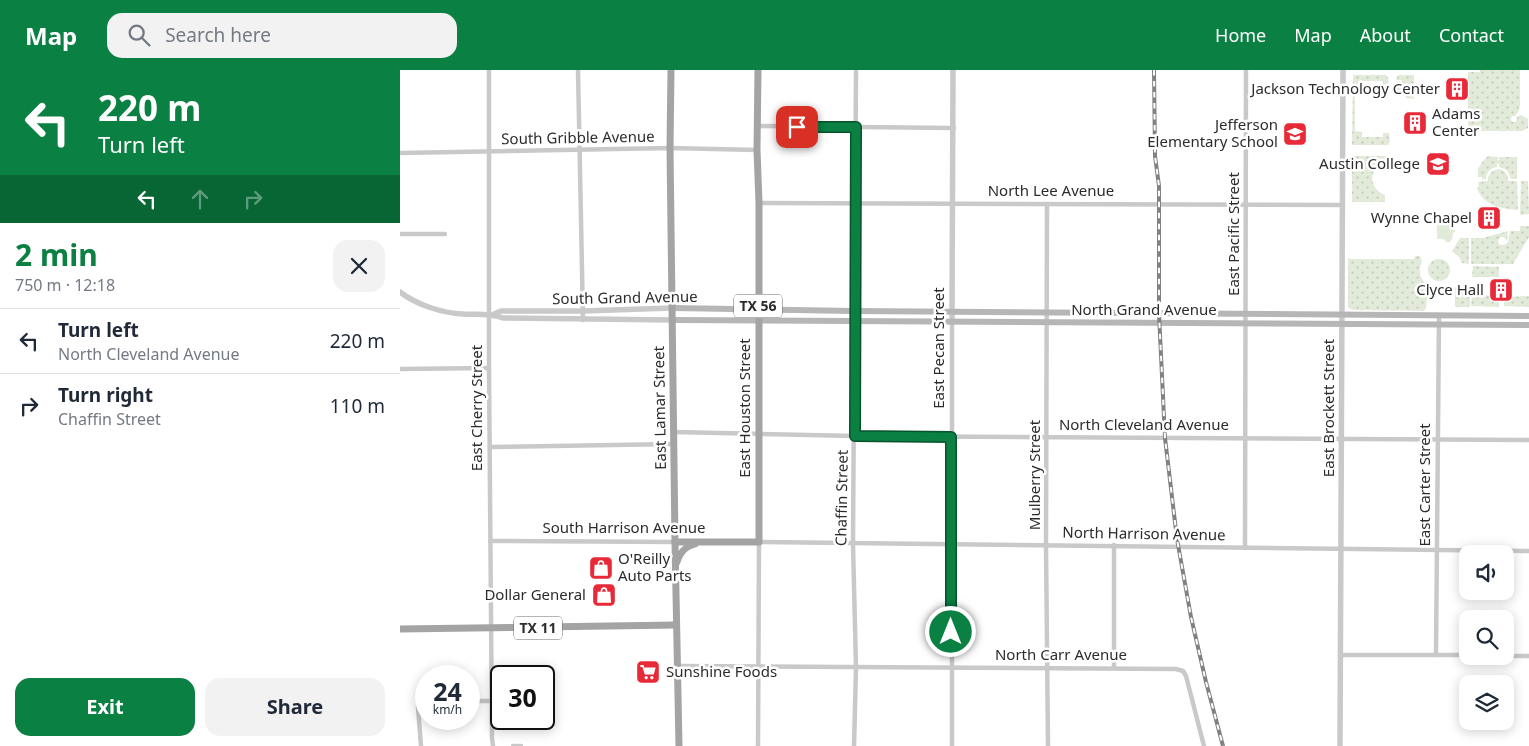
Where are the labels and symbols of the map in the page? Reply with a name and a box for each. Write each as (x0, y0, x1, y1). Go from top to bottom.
building icon: Jackson Technology Center (1444, 76, 1470, 102)
place label: Jackson Technology Center (1249, 78, 1440, 98)
place label: Adams Center (1432, 103, 1480, 140)
pin (776, 106, 818, 148)
building icon: Adams Center (1402, 110, 1428, 136)
place label: Jefferson Elementary School (1147, 114, 1278, 151)
school or university icon: Jefferson Elementary School (1282, 121, 1308, 147)
street label: South Gribble Avenue (501, 126, 655, 148)
school or university icon: Austin College (1425, 151, 1451, 177)
place label: Austin College (1319, 153, 1420, 173)
street label: East Pacific Street (1223, 172, 1243, 296)
street label: North Lee Avenue (988, 180, 1114, 200)
building icon: Wynne Chapel (1476, 205, 1502, 231)
place label: Wynne Chapel (1371, 207, 1472, 227)
building icon: Clyce Hall (1488, 277, 1514, 303)
place label: Clyce Hall (1416, 279, 1484, 299)
street label: South Grand Avenue (552, 286, 698, 308)
street label: East Pecan Street (928, 287, 948, 409)
road number: TX 56 (734, 295, 782, 318)
street label: North Grand Avenue (1071, 299, 1217, 319)
street label: East Houston Street (734, 338, 754, 478)
street label: East Brockett Street (1318, 338, 1338, 477)
street label: East Cherry Street (466, 344, 486, 471)
street label: East Lamar Street (648, 345, 670, 470)
street label: North Cleveland Avenue (1059, 414, 1229, 434)
street label: Mulberry Street (1024, 419, 1044, 530)
street label: East Carter Street (1414, 423, 1434, 547)
street label: Chaffin Street (830, 449, 852, 546)
street label: South Harrison Avenue (542, 517, 706, 537)
street label: North Harrison Avenue (1062, 522, 1226, 544)
place label: O'Reilly Auto Parts (618, 548, 692, 585)
shop icon: O'Reilly Auto Parts (588, 555, 614, 581)
shop icon: Dollar General (591, 582, 617, 608)
place label: Dollar General (484, 584, 586, 604)
position arrow (924, 605, 976, 657)
road number: TX 11 (514, 616, 562, 640)
street label: North Carr Avenue (995, 644, 1127, 664)
supermarket icon: Sunshine Foods (635, 659, 661, 685)
place label: Sunshine Foods (666, 661, 777, 681)
speed limit sign: 30 (490, 665, 555, 730)

